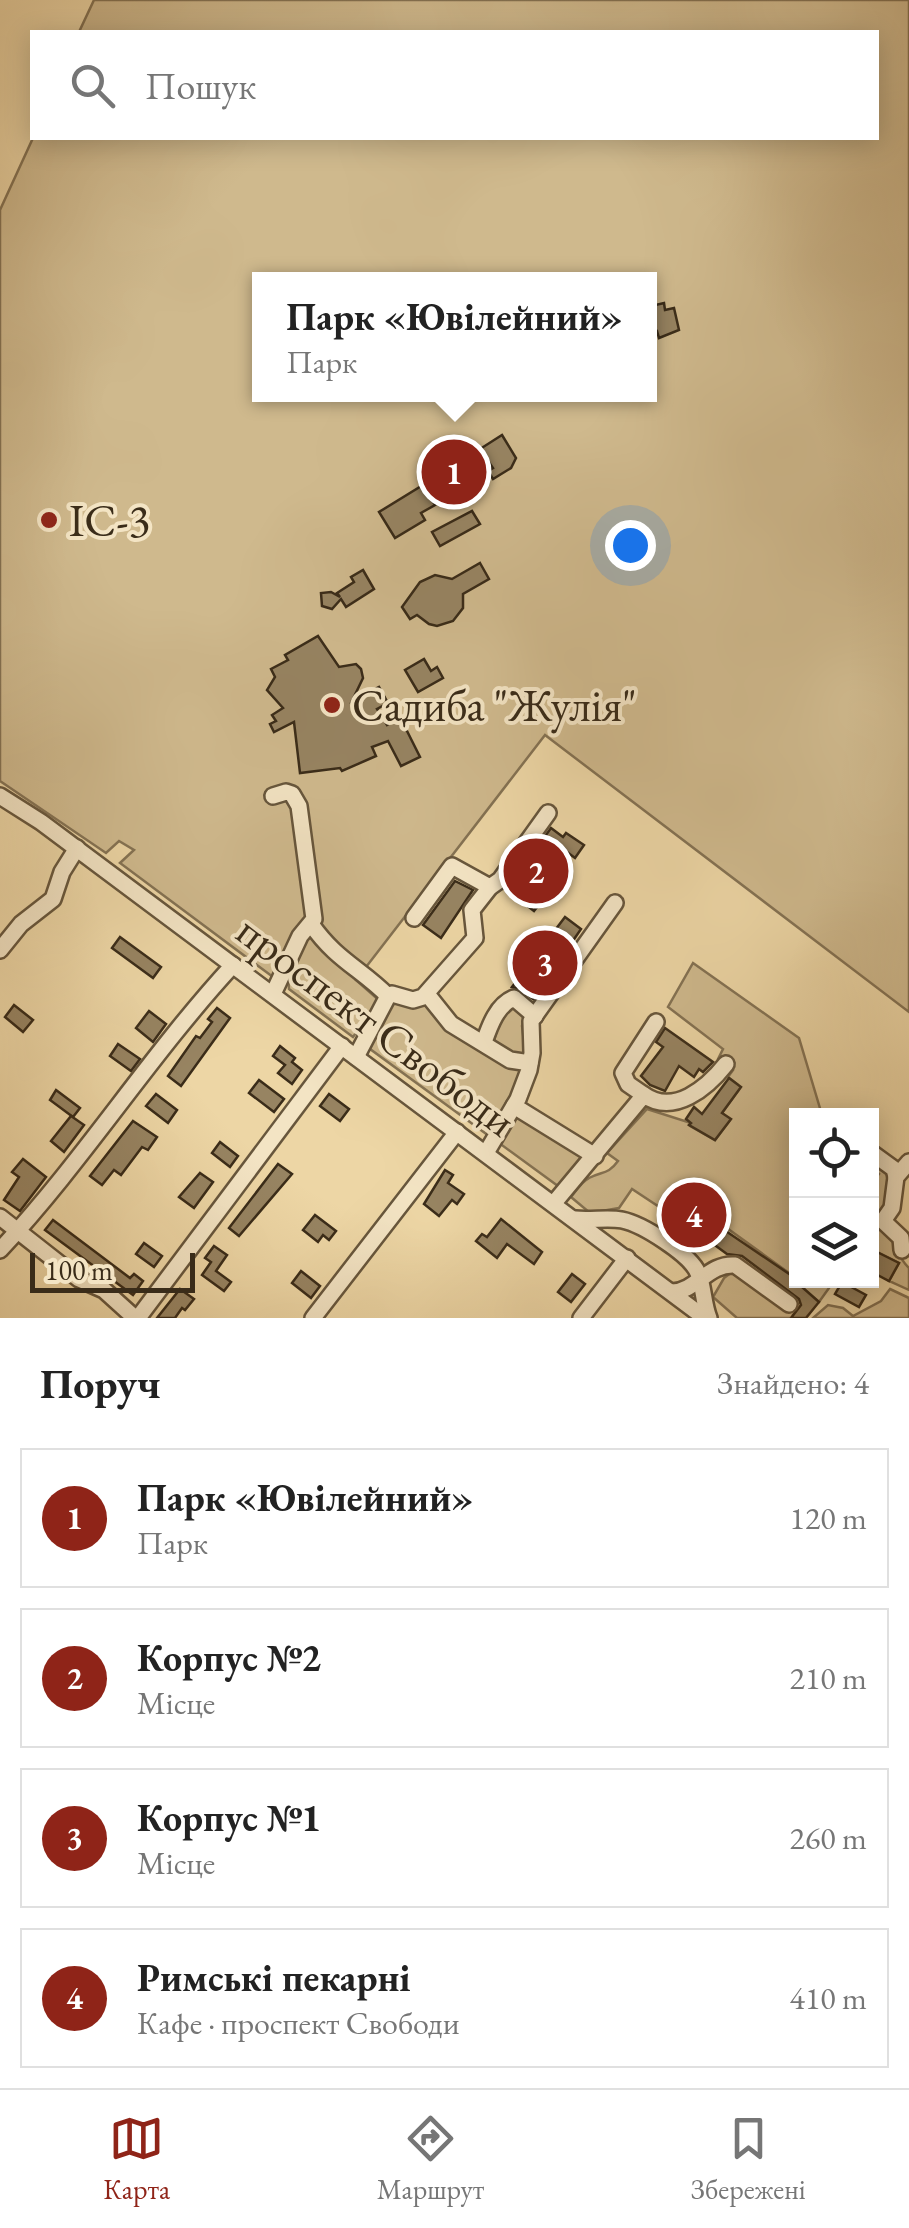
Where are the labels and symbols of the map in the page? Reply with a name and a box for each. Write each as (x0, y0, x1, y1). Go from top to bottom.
pin: 1 (422, 434, 486, 510)
place label: ІС-3 (69, 491, 150, 549)
marker: ІС-3 (38, 509, 60, 531)
your location (605, 520, 656, 571)
place label: Садиба "Жулія" (352, 676, 637, 734)
marker: Садиба "Жулія" (321, 694, 343, 716)
pin: 2 (504, 834, 568, 908)
street label: проспект Свободи (226, 901, 528, 1149)
pin: 3 (512, 926, 578, 1000)
pin: 4 (662, 1178, 726, 1252)
scale bar (30, 1248, 195, 1292)

